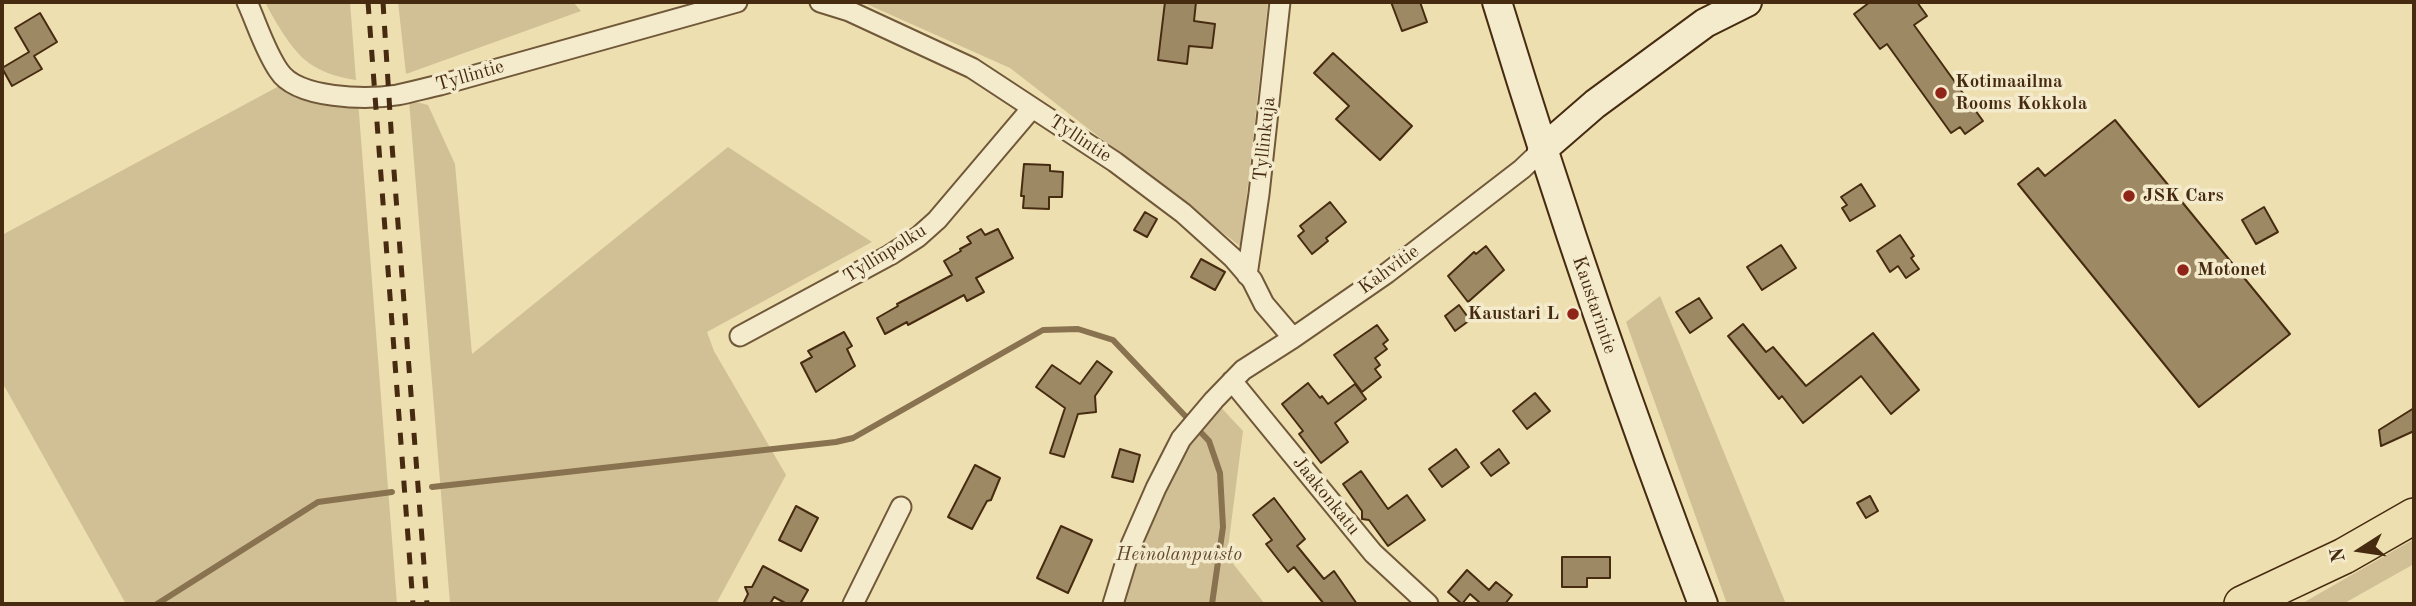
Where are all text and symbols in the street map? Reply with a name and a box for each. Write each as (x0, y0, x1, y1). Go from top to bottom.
street label: Tyllintie (433, 55, 507, 97)
place label: Kotimaailma Rooms Kokkola (1955, 71, 2087, 115)
marker: Kotimaailma Rooms Kokkola (1933, 85, 1949, 101)
street label: Tyllinkuja (1249, 96, 1281, 182)
street label: Tyllintie (1045, 110, 1115, 168)
place label: JSK Cars (2143, 185, 2224, 207)
marker: JSK Cars (2121, 188, 2137, 204)
street label: Tyllinpolku (839, 220, 931, 288)
street label: Kahvitie (1354, 240, 1424, 300)
street label: Kaustarintie (1567, 253, 1621, 357)
place label: Motonet (2197, 259, 2266, 281)
marker: Motonet (2175, 262, 2191, 278)
place label: Kaustari L (1468, 303, 1559, 325)
marker: Kaustari L (1565, 306, 1581, 322)
street label: Jaakonkatu (1287, 452, 1365, 540)
north arrow (2325, 515, 2395, 585)
park label: Heinolanpuisto (1116, 544, 1242, 566)
text: N (2328, 545, 2350, 564)

